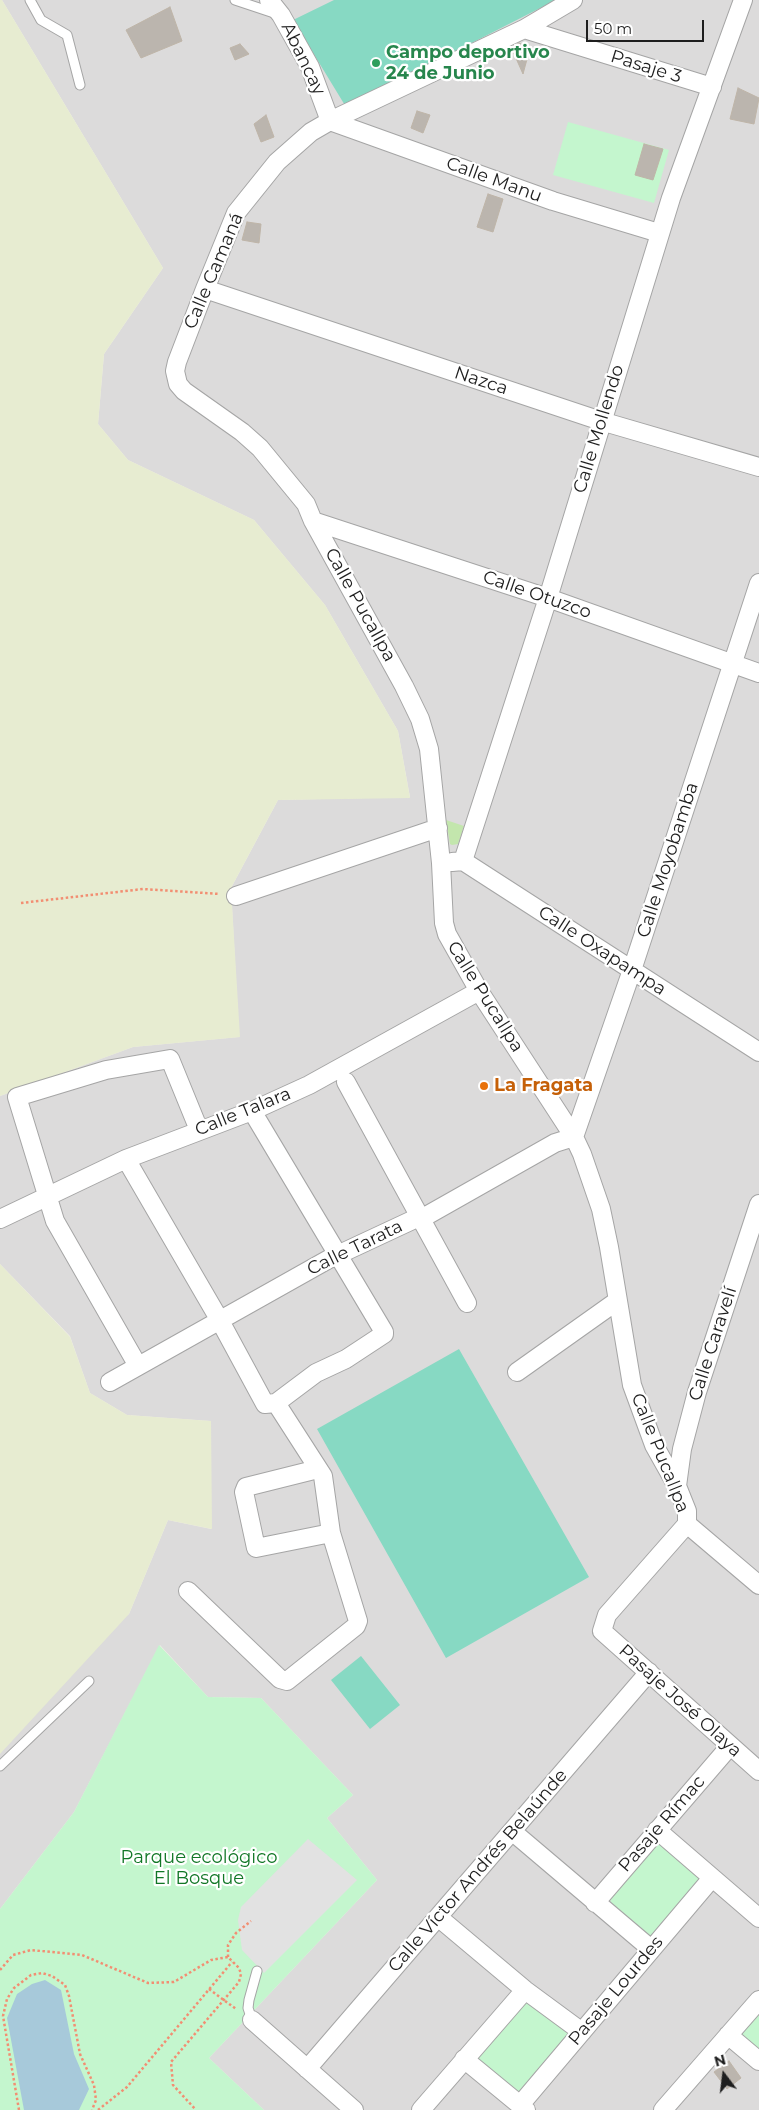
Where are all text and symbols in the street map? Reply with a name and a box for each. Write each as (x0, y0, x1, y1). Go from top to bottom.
scale bar (589, 10, 706, 42)
street label: Abancay (276, 19, 330, 99)
text: 50 m (594, 19, 632, 38)
place label: Campo deportivo 24 de Junio (386, 42, 550, 84)
street label: Pasaje 3 (608, 46, 684, 88)
marker: Campo deportivo 24 de Junio (370, 57, 382, 69)
street label: Calle Manu (443, 153, 545, 207)
street label: Calle Camaná (180, 210, 248, 332)
street label: Nazca (451, 362, 511, 400)
street label: Calle Mollendo (569, 362, 629, 496)
street label: Calle Pucallpa (320, 544, 400, 666)
street label: Calle Otuzco (480, 566, 594, 624)
street label: Calle Moyobamba (633, 780, 703, 940)
street label: Calle Oxapampa (534, 902, 670, 1000)
street label: Calle Pucallpa (442, 938, 528, 1056)
place label: La Fragata (494, 1075, 593, 1097)
marker: La Fragata (478, 1080, 490, 1092)
street label: Calle Talara (192, 1083, 294, 1141)
street label: Calle Tarata (304, 1216, 406, 1280)
street label: Calle Caravelí (684, 1284, 742, 1404)
street label: Calle Pucallpa (626, 1390, 694, 1516)
street label: Pasaje José Olaya (614, 1640, 746, 1762)
street label: Calle Víctor Andrés Belaúnde (384, 1765, 572, 1977)
street label: Pasaje Rímac (614, 1771, 710, 1877)
park label: Parque ecológico El Bosque (121, 1847, 277, 1890)
street label: Pasaje Lourdes (564, 1932, 668, 2050)
north arrow (699, 2050, 749, 2100)
text: N (712, 2050, 728, 2071)

